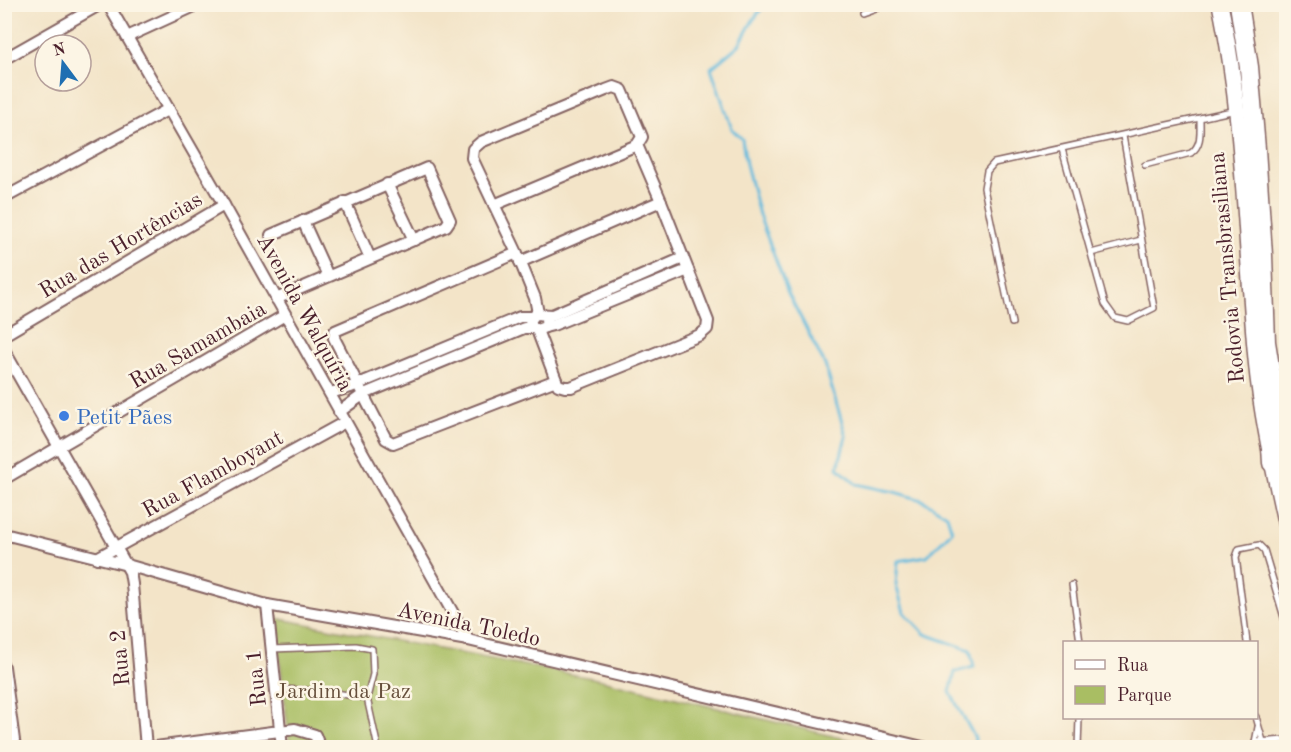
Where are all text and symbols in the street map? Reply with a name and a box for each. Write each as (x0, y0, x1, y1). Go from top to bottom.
north arrow (33, 33, 93, 93)
text: N (51, 41, 68, 60)
street label: Rodovia Transbrasiliana (1207, 151, 1249, 384)
street label: Rua das Hortências (36, 189, 206, 303)
street label: Avenida Walquíria (252, 231, 356, 395)
street label: Rua Samambaia (126, 298, 270, 394)
place label: Petit Pães (76, 407, 172, 429)
marker: Petit Pães (57, 409, 71, 423)
street label: Rua Flamboyant (139, 427, 287, 522)
street label: Avenida Toledo (395, 599, 542, 651)
street label: Rua 2 (108, 628, 134, 687)
legend (1063, 641, 1258, 719)
street label: Rua 1 (243, 648, 271, 707)
text: Rua (1117, 657, 1148, 675)
park label: Jardim da Paz (275, 681, 411, 703)
text: Parque (1117, 687, 1172, 705)

